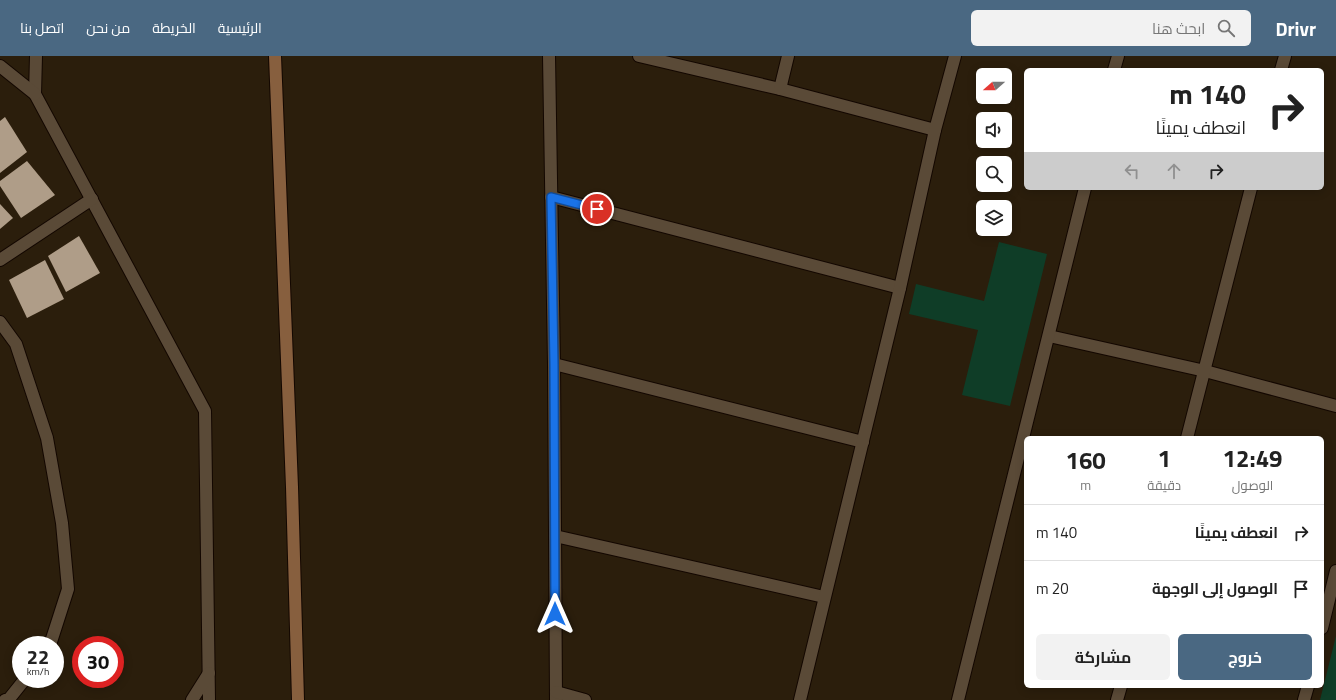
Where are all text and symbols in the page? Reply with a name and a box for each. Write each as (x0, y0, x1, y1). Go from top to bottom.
search box (971, 10, 1251, 46)
text: Drivr (1275, 14, 1316, 43)
text: اتصل بنا (20, 17, 64, 38)
text: من نحن (86, 17, 130, 38)
text: الخريطة (152, 17, 196, 38)
text: الرئيسية (218, 17, 262, 38)
text: ابحث هنا (1152, 17, 1205, 40)
icon: search (1215, 17, 1237, 39)
north arrow (976, 68, 1012, 104)
map controls (976, 68, 1012, 236)
text: 140 m (1169, 72, 1246, 115)
icon: right (1260, 84, 1312, 136)
button: sound (976, 112, 1012, 148)
text: انعطف يمينًا (1156, 114, 1246, 141)
button: search (976, 156, 1012, 192)
icon: left (1121, 160, 1143, 182)
icon: ahead (1163, 160, 1185, 182)
icon: right (1205, 160, 1227, 182)
pin (580, 192, 614, 226)
icon: arrive (586, 198, 608, 220)
button: layers (976, 200, 1012, 236)
text: 1 (1157, 440, 1171, 476)
text: 12:49 (1223, 440, 1283, 476)
text: 160 (1065, 442, 1106, 478)
text: m (1080, 475, 1091, 495)
text: دقيقة (1147, 475, 1181, 495)
text: الوصول (1232, 475, 1273, 495)
text: 140 m (1036, 521, 1077, 544)
text: انعطف يمينًا (1195, 521, 1278, 544)
icon: right (1290, 522, 1312, 544)
text: 20 m (1036, 577, 1069, 600)
text: الوصول إلى الوجهة (1152, 577, 1278, 600)
icon: arrive (1290, 578, 1312, 600)
position arrow (534, 593, 576, 635)
button: مشاركة (1036, 634, 1170, 680)
button: خروج (1178, 634, 1312, 680)
speed limit sign: 30 (72, 636, 124, 688)
text: 22 (27, 641, 49, 672)
text: km/h (27, 664, 49, 679)

